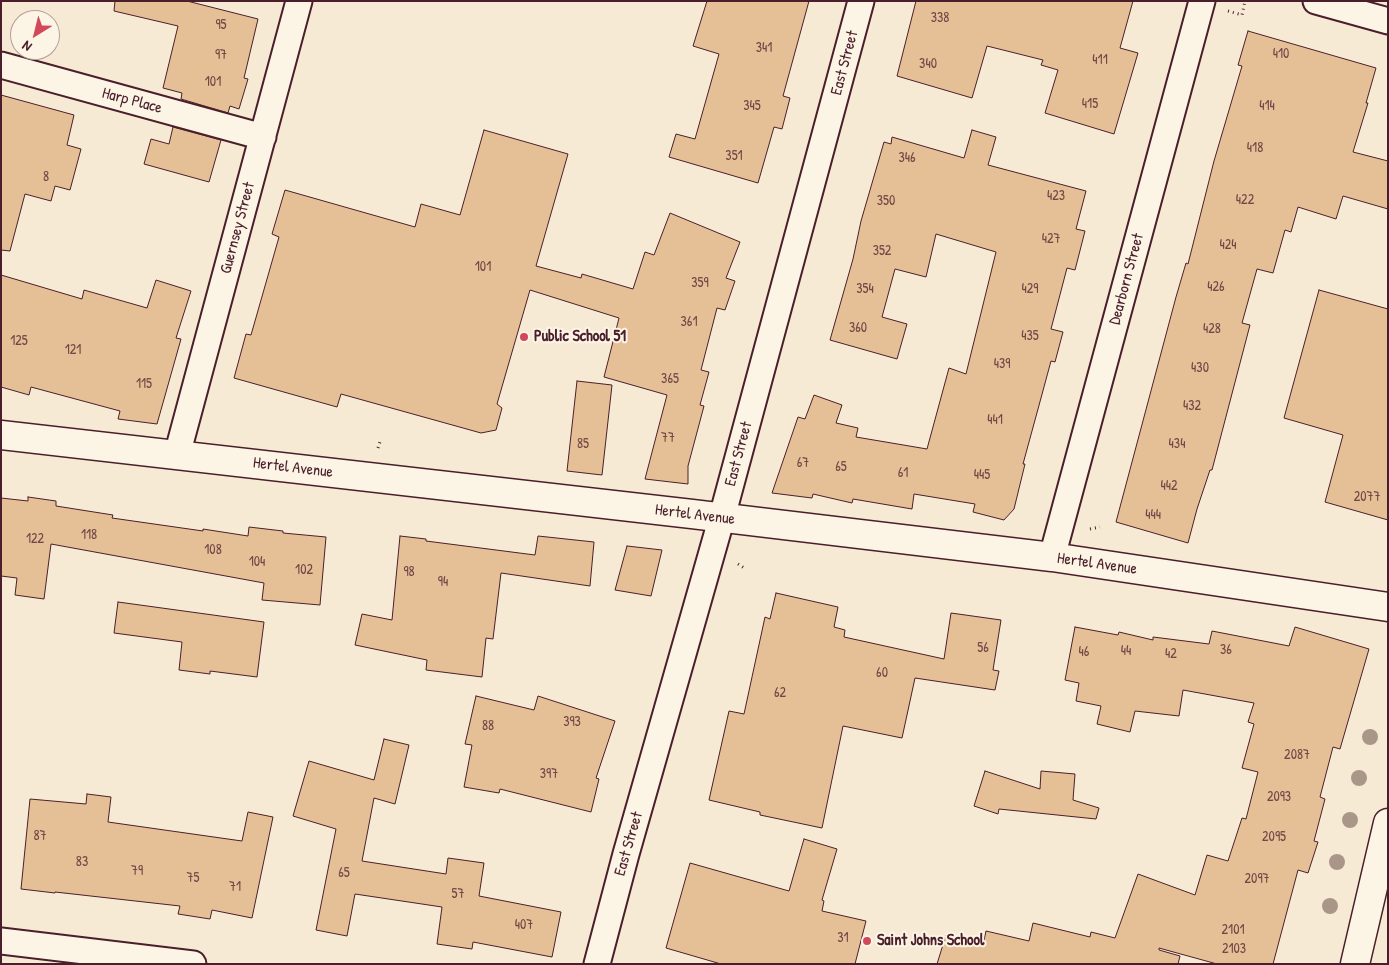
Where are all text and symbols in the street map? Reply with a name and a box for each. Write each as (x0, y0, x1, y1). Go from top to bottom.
north arrow (10, 10, 60, 60)
house number: 338 (931, 10, 949, 26)
house number: 95 (215, 17, 227, 33)
street label: East Street (827, 29, 863, 97)
text: N (18, 37, 35, 57)
house number: 341 (756, 40, 772, 56)
house number: 410 (1273, 46, 1289, 62)
house number: 97 (215, 47, 227, 63)
house number: 411 (1092, 52, 1108, 68)
house number: 340 (919, 56, 937, 72)
house number: 101 (205, 74, 221, 90)
street label: Harp Place (100, 84, 164, 118)
house number: 415 (1082, 96, 1098, 112)
house number: 345 (743, 98, 761, 114)
house number: 414 (1259, 98, 1275, 114)
house number: 418 (1247, 140, 1263, 156)
house number: 351 (725, 148, 743, 164)
house number: 346 (898, 150, 916, 166)
house number: 8 (43, 169, 49, 185)
street label: Guernsey Street (217, 180, 259, 276)
house number: 423 (1047, 188, 1065, 204)
house number: 422 (1236, 192, 1254, 208)
house number: 350 (877, 193, 895, 209)
house number: 427 (1042, 231, 1060, 247)
street label: Dearborn Street (1106, 231, 1148, 327)
house number: 424 (1219, 237, 1237, 253)
house number: 352 (873, 243, 891, 259)
house number: 101 (475, 259, 491, 275)
house number: 359 (691, 275, 709, 291)
house number: 426 (1207, 279, 1225, 295)
house number: 354 (856, 281, 874, 297)
house number: 429 (1022, 281, 1038, 297)
house number: 361 (681, 314, 697, 330)
house number: 360 (849, 320, 867, 336)
house number: 428 (1203, 321, 1221, 337)
place label: Public School 51 (534, 327, 626, 347)
house number: 435 (1021, 328, 1039, 344)
marker: Public School 51 (518, 331, 530, 343)
house number: 125 (10, 333, 28, 349)
house number: 121 (65, 342, 81, 358)
house number: 439 (994, 356, 1010, 372)
house number: 430 (1191, 360, 1209, 376)
house number: 365 (661, 371, 679, 387)
house number: 115 (136, 376, 152, 392)
house number: 432 (1183, 398, 1201, 414)
house number: 441 (987, 412, 1003, 428)
street label: East Street (721, 420, 757, 488)
house number: 77 (661, 430, 675, 446)
house number: 85 (577, 436, 589, 452)
house number: 434 (1169, 436, 1185, 452)
street label: Hertel Avenue (252, 454, 334, 482)
house number: 67 (797, 455, 809, 471)
house number: 65 (835, 459, 847, 475)
house number: 61 (898, 465, 908, 481)
house number: 445 (974, 467, 990, 483)
house number: 442 (1160, 478, 1178, 494)
house number: 2077 (1354, 489, 1380, 505)
street label: Hertel Avenue (654, 501, 736, 529)
house number: 444 (1145, 507, 1161, 523)
house number: 118 (81, 527, 97, 543)
house number: 122 (26, 531, 44, 547)
house number: 108 (204, 542, 222, 558)
street label: Hertel Avenue (1056, 549, 1138, 579)
house number: 104 (249, 554, 265, 570)
house number: 102 (295, 562, 313, 578)
house number: 98 (403, 564, 415, 580)
house number: 94 (438, 574, 448, 590)
house number: 56 (977, 640, 989, 656)
house number: 36 (1220, 642, 1232, 658)
house number: 44 (1121, 643, 1131, 659)
house number: 46 (1079, 644, 1089, 660)
house number: 42 (1165, 646, 1177, 662)
house number: 60 (876, 665, 888, 681)
house number: 62 (774, 685, 786, 701)
house number: 393 (563, 714, 581, 730)
house number: 88 (482, 718, 494, 734)
house number: 2087 (1284, 747, 1310, 763)
house number: 397 (540, 766, 558, 782)
house number: 2093 (1267, 789, 1291, 805)
street label: East Street (611, 810, 647, 878)
house number: 87 (34, 828, 46, 844)
house number: 2095 (1262, 829, 1286, 845)
house number: 83 (76, 854, 88, 870)
house number: 79 (131, 863, 143, 879)
house number: 65 (338, 865, 350, 881)
house number: 75 (187, 870, 199, 886)
house number: 2097 (1245, 871, 1269, 887)
house number: 71 (229, 879, 241, 895)
house number: 57 (452, 886, 464, 902)
house number: 407 (515, 917, 533, 933)
house number: 2101 (1222, 922, 1244, 938)
house number: 31 (837, 930, 849, 946)
place label: Saint Johns School (877, 931, 984, 951)
marker: Saint Johns School (861, 935, 873, 947)
house number: 2103 (1222, 941, 1246, 957)

